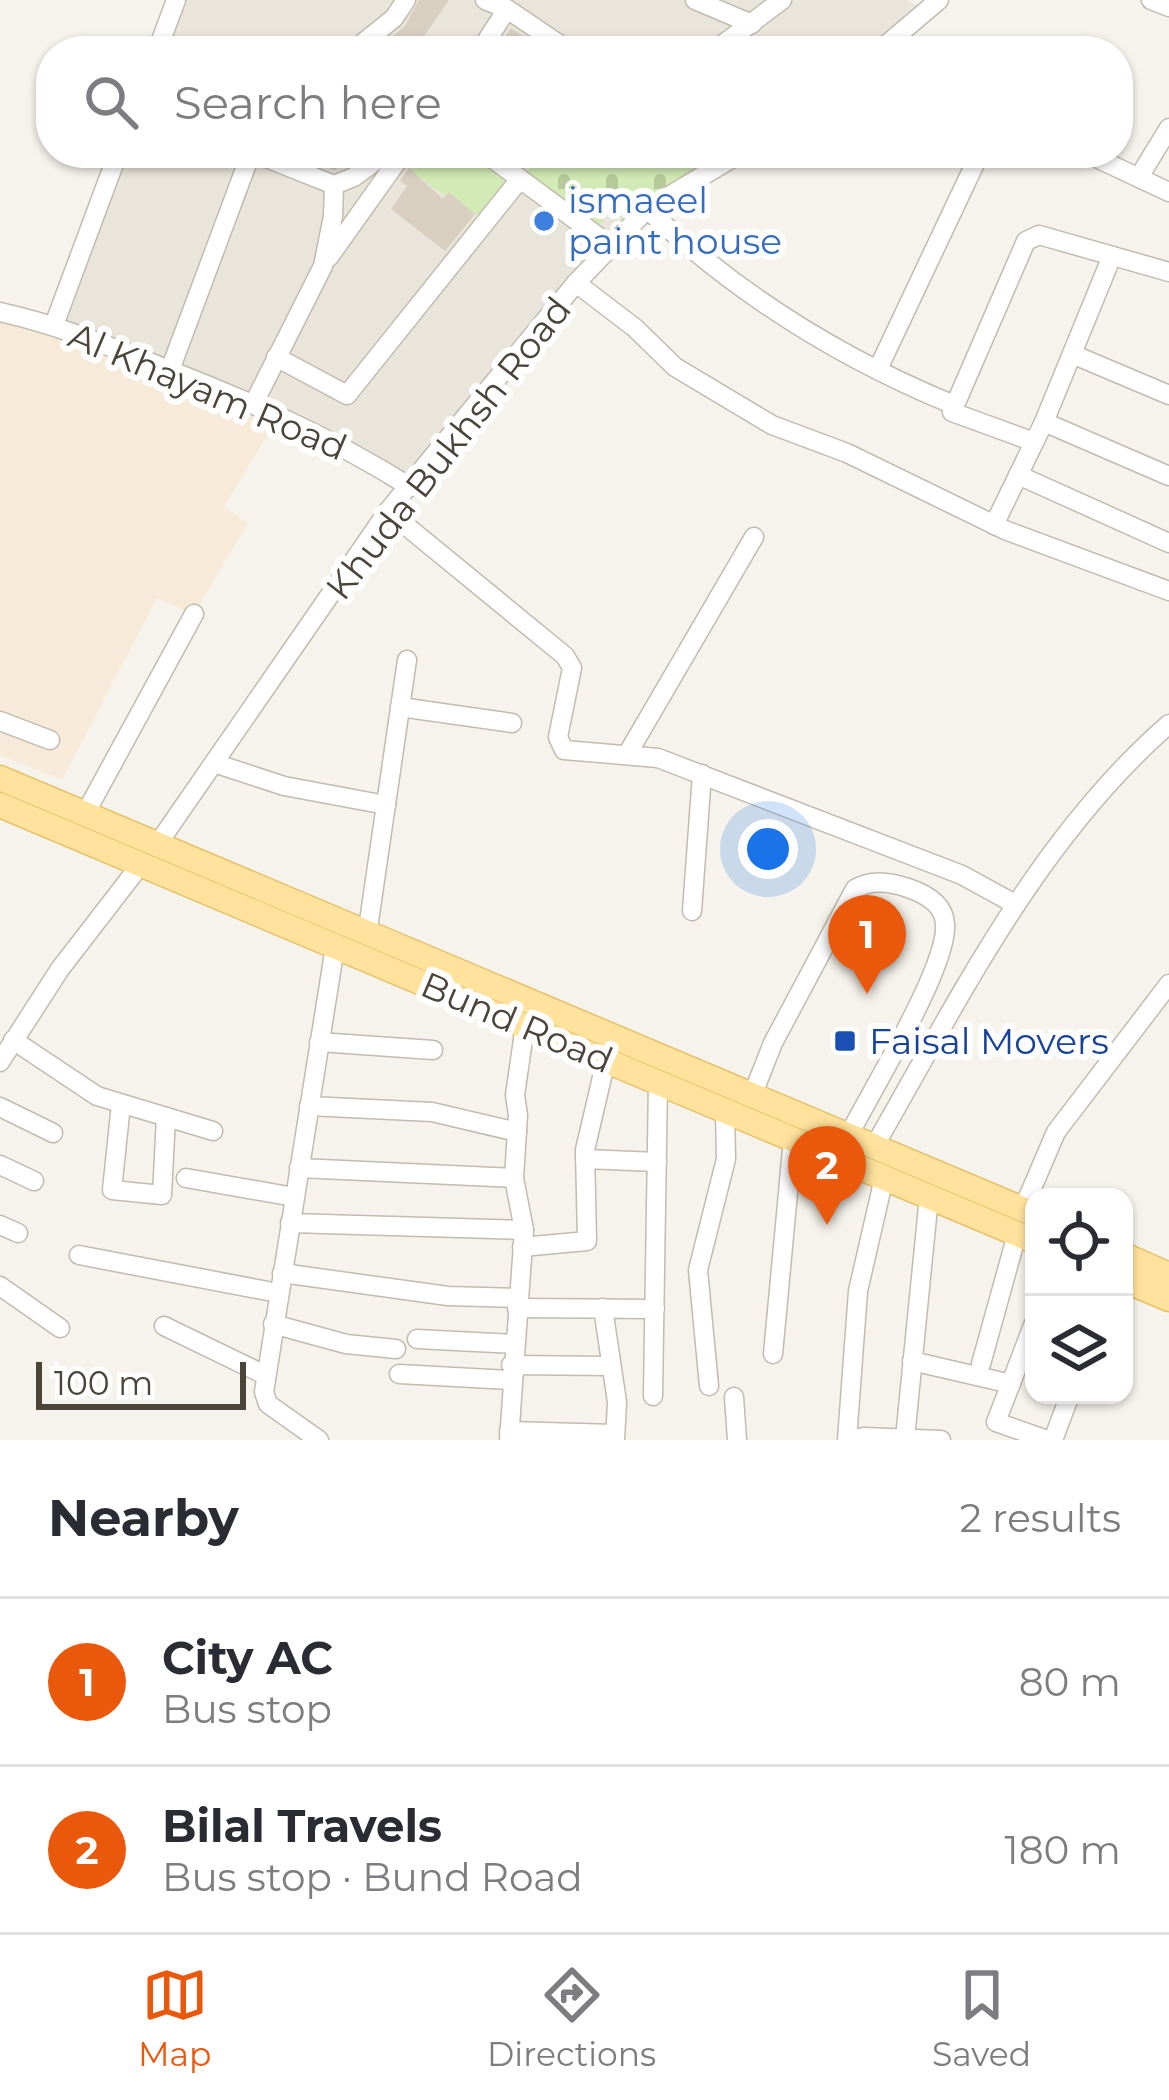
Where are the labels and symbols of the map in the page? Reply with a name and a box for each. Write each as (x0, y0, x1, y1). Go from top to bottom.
place label: ismaeel paint house (568, 178, 782, 263)
marker: ismaeel paint house (531, 208, 557, 234)
street label: Khuda Bukhsh Road (316, 288, 580, 608)
street label: Al Khayam Road (63, 313, 353, 469)
your location (738, 819, 798, 879)
pin: 1 (828, 895, 906, 994)
street label: Bund Road (415, 962, 619, 1082)
place label: Faisal Movers (869, 1019, 1109, 1063)
marker: Faisal Movers (832, 1028, 858, 1054)
pin: 2 (788, 1126, 866, 1225)
scale bar (36, 1356, 246, 1409)

